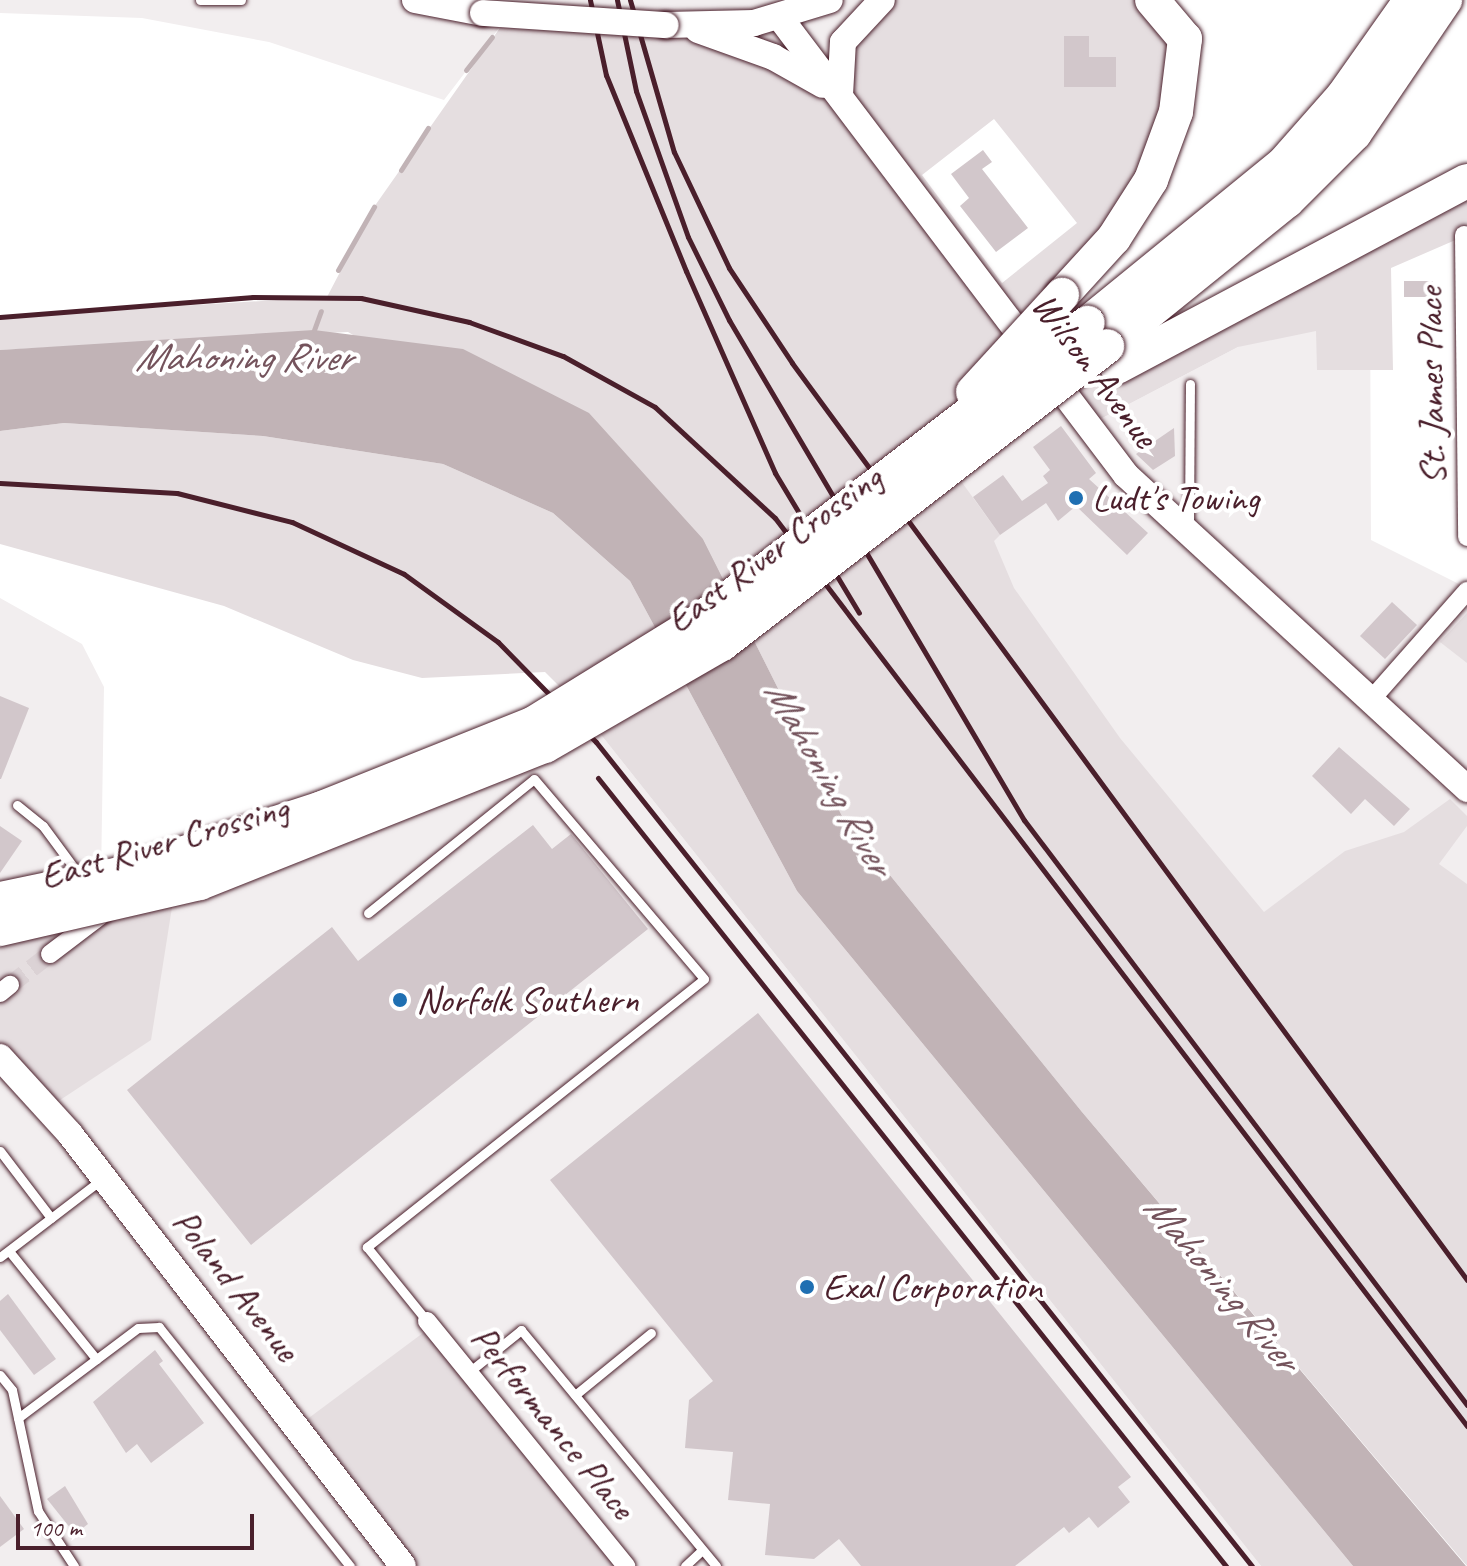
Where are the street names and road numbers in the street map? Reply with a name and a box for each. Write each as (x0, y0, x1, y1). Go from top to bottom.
street label: Wilson Avenue (1022, 284, 1168, 456)
street label: St. James Place (1406, 286, 1456, 486)
street label: East River Crossing (657, 455, 891, 643)
street label: East River Crossing (35, 785, 293, 899)
street label: Poland Avenue (163, 1200, 309, 1370)
street label: Performance Place (461, 1315, 645, 1529)

